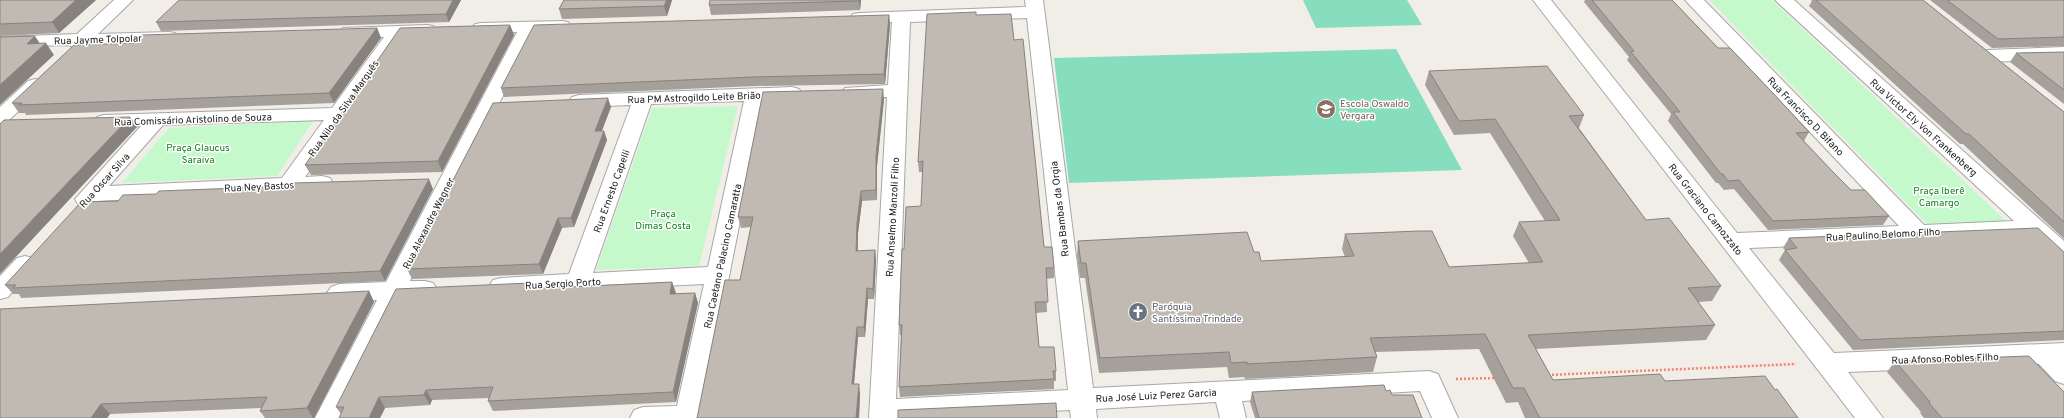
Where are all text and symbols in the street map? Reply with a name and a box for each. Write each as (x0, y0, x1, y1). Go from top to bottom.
street label: Rua Jayme Tolpolar (54, 32, 142, 49)
street label: Rua Nilo da Silva Marquês (306, 58, 383, 160)
street label: Rua Francisco D. Bifano (1764, 75, 1846, 160)
street label: Rua Victor Ely Von Frankenberg (1867, 76, 1979, 180)
street label: Rua PM Astrogildo Leite Brião (627, 90, 761, 107)
school or university icon: Escola Oswaldo Vergara (1315, 98, 1337, 120)
place label: Escola Oswaldo Vergara (1340, 98, 1409, 123)
street label: Rua Comissário Aristolino de Souza (114, 111, 272, 130)
park label: Praça Glaucus Saraiva (166, 142, 230, 167)
street label: Rua Ernesto Capelli (591, 148, 634, 235)
street label: Rua Oscar Silva (77, 151, 133, 211)
street label: Rua Anselmo Manzoli Filho (884, 156, 903, 277)
street label: Rua Bambas da Orgia (1048, 160, 1073, 257)
street label: Rua Graciano Camozzato (1665, 161, 1745, 259)
street label: Rua Alexandre Wagner (401, 176, 458, 272)
street label: Rua Ney Bastos (224, 179, 295, 196)
street label: Rua Caetano Palacino Camaratta (702, 183, 745, 330)
park label: Praça Iberê Camargo (1913, 185, 1965, 210)
park label: Praça Dimas Costa (635, 208, 691, 233)
street label: Rua Paulino Belomo Filho (1826, 226, 1941, 245)
street label: Rua Sergio Porto (525, 276, 602, 293)
church icon: Paróquia Santíssima Trindade (1127, 301, 1149, 323)
place label: Paróquia Santíssima Trindade (1152, 301, 1242, 326)
street label: Rua Afonso Robles Filho (1891, 351, 1999, 368)
street label: Rua José Luiz Perez Garcia (1095, 387, 1217, 406)

